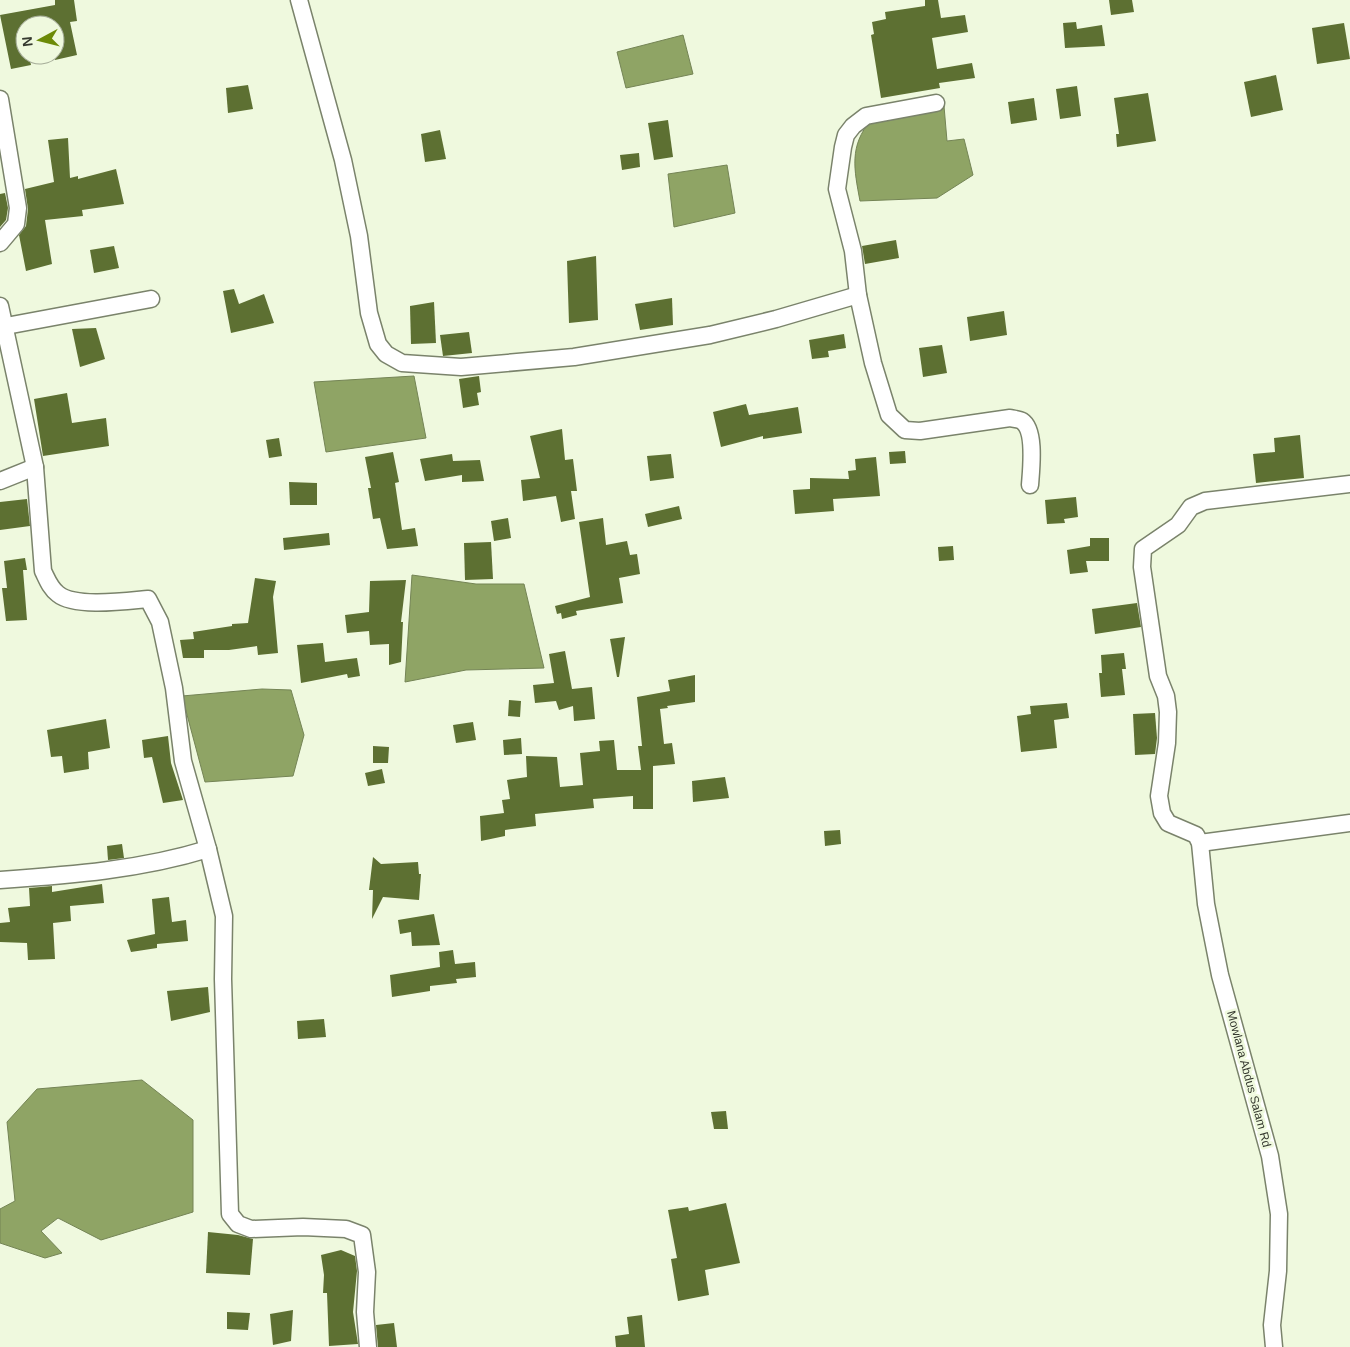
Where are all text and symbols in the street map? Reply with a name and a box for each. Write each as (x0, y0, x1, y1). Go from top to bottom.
north arrow (15, 15, 65, 65)
text: N (19, 36, 36, 48)
street label: Mowlana Abdus Salam Rd (1224, 1009, 1274, 1149)

